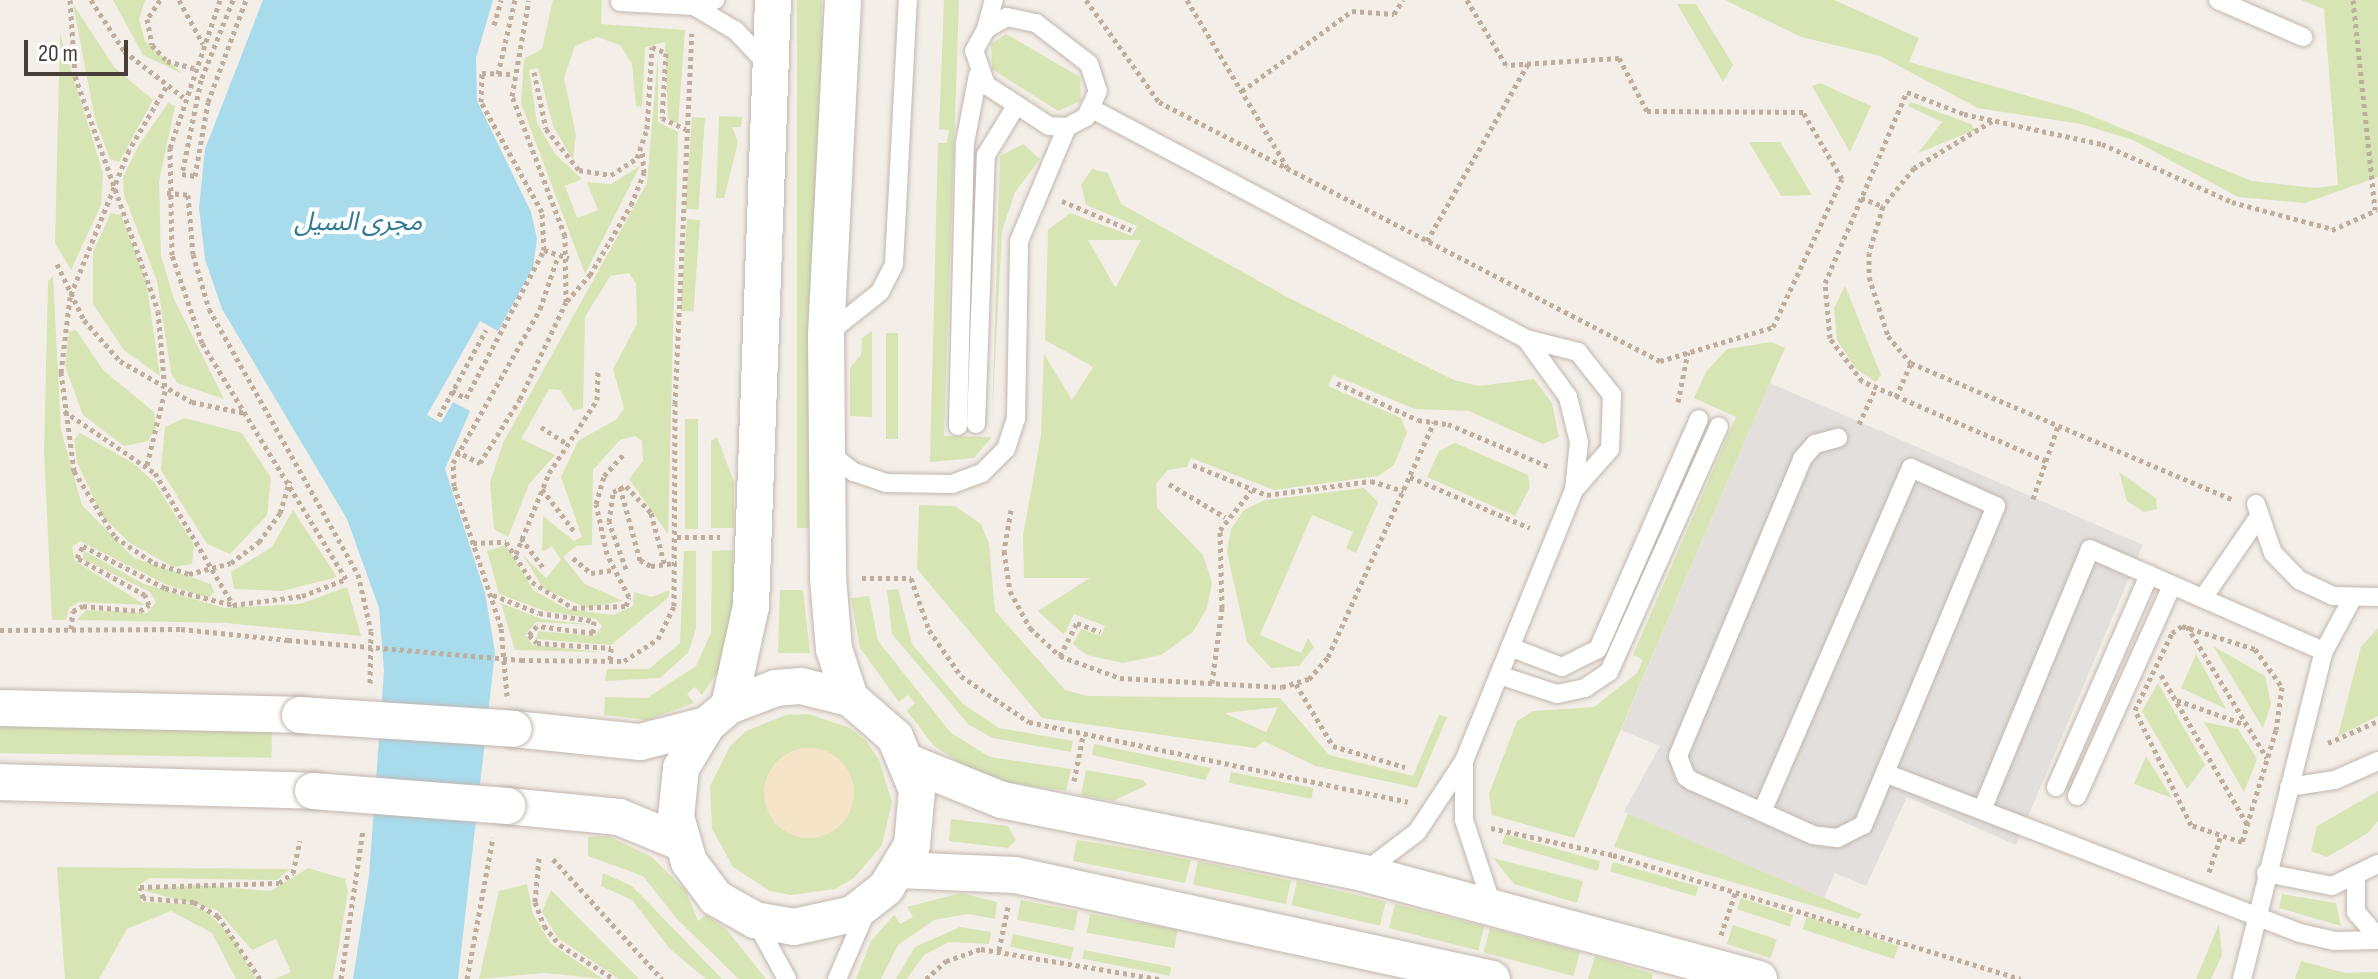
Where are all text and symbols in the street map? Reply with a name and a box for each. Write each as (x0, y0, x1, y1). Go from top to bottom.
scale bar (28, 24, 132, 74)
text: 20 m (38, 39, 78, 68)
water label: مجرى السيل (294, 207, 422, 239)

